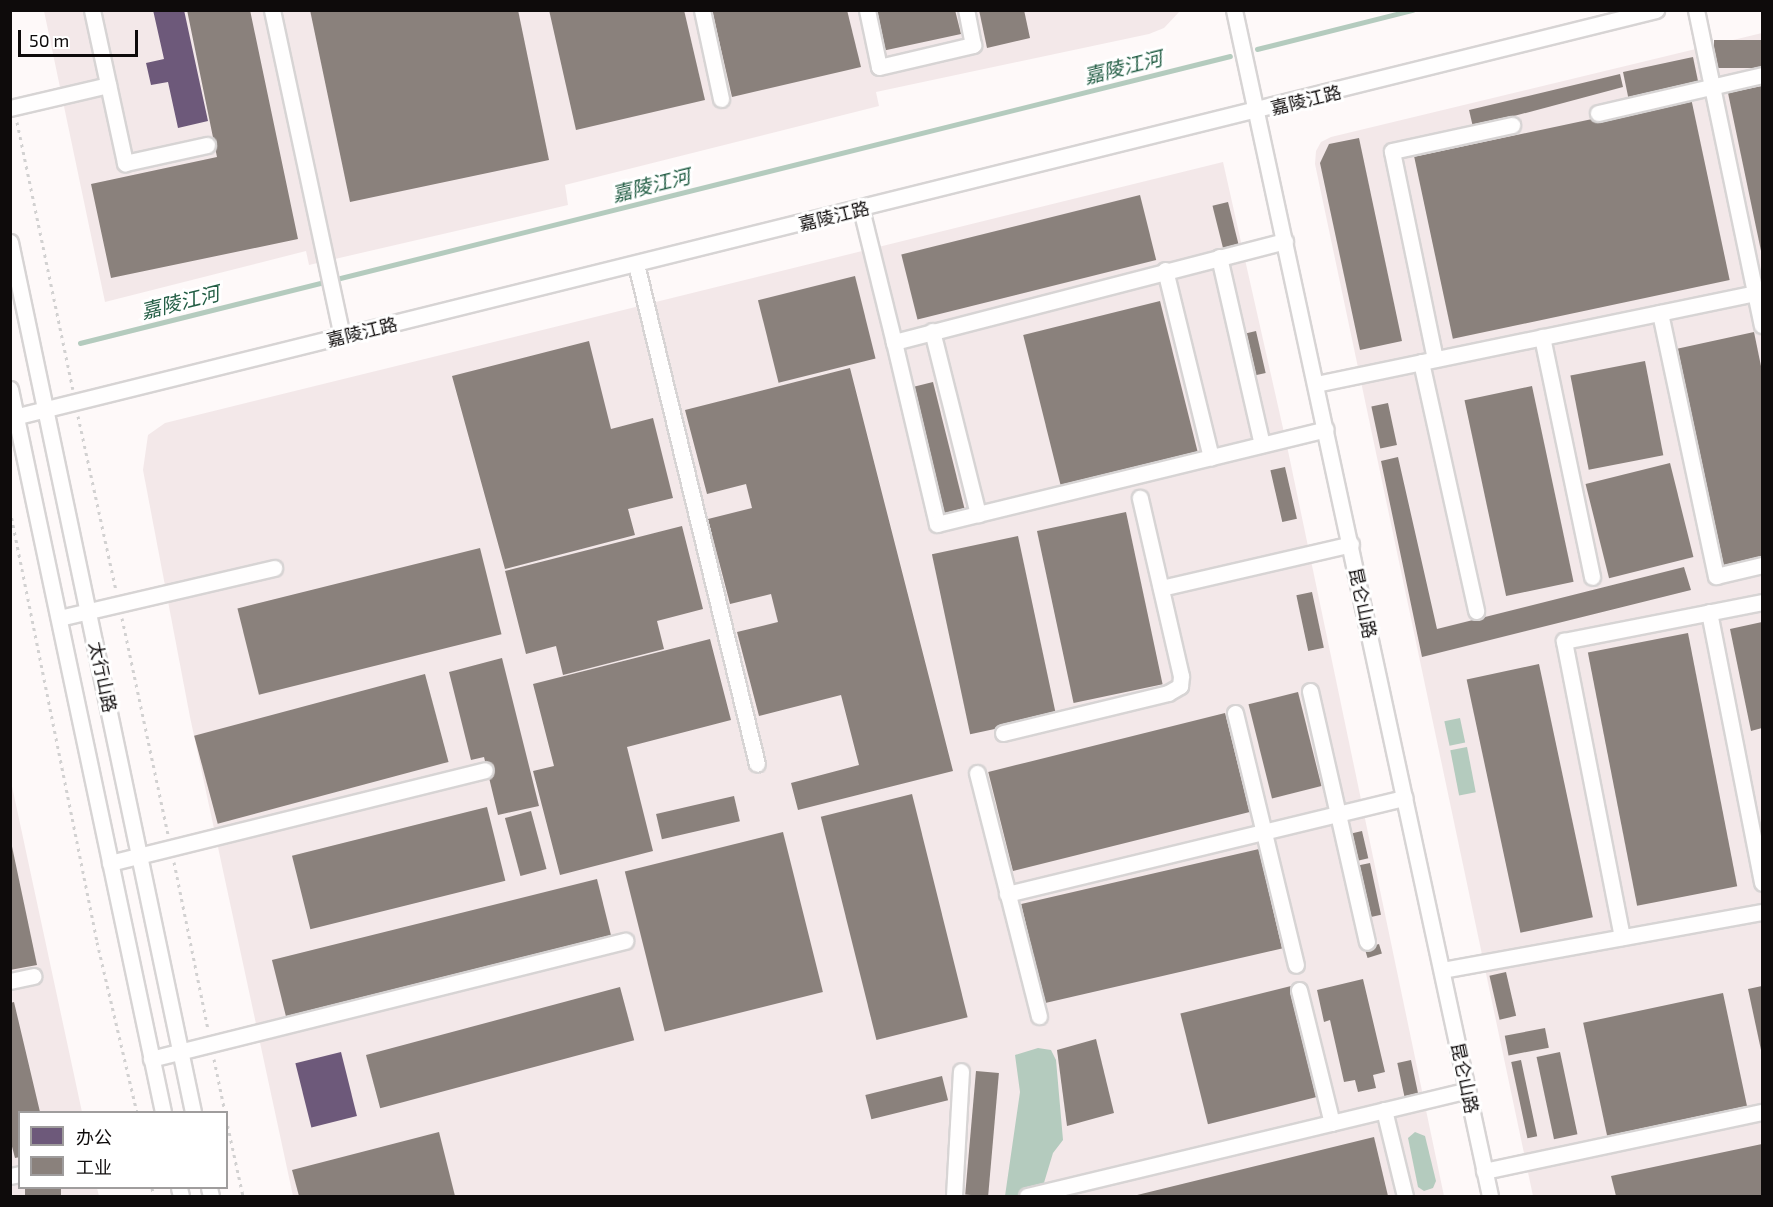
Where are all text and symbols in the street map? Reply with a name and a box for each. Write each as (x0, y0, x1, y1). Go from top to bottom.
scale bar (21, 18, 141, 56)
text: 50 m (29, 29, 69, 51)
water label: 嘉陵江河 (1081, 46, 1165, 88)
street label: 嘉陵江路 (1268, 81, 1344, 119)
water label: 嘉陵江河 (609, 164, 693, 206)
street label: 嘉陵江路 (796, 197, 872, 235)
water label: 嘉陵江河 (138, 281, 222, 323)
street label: 嘉陵江路 (324, 313, 400, 351)
street label: 昆仑山路 (1345, 566, 1381, 640)
street label: 太行山路 (85, 640, 121, 714)
street label: 昆仑山路 (1447, 1041, 1483, 1115)
legend (18, 1111, 228, 1189)
text: 办公 (76, 1126, 112, 1148)
text: 工业 (76, 1156, 112, 1178)

